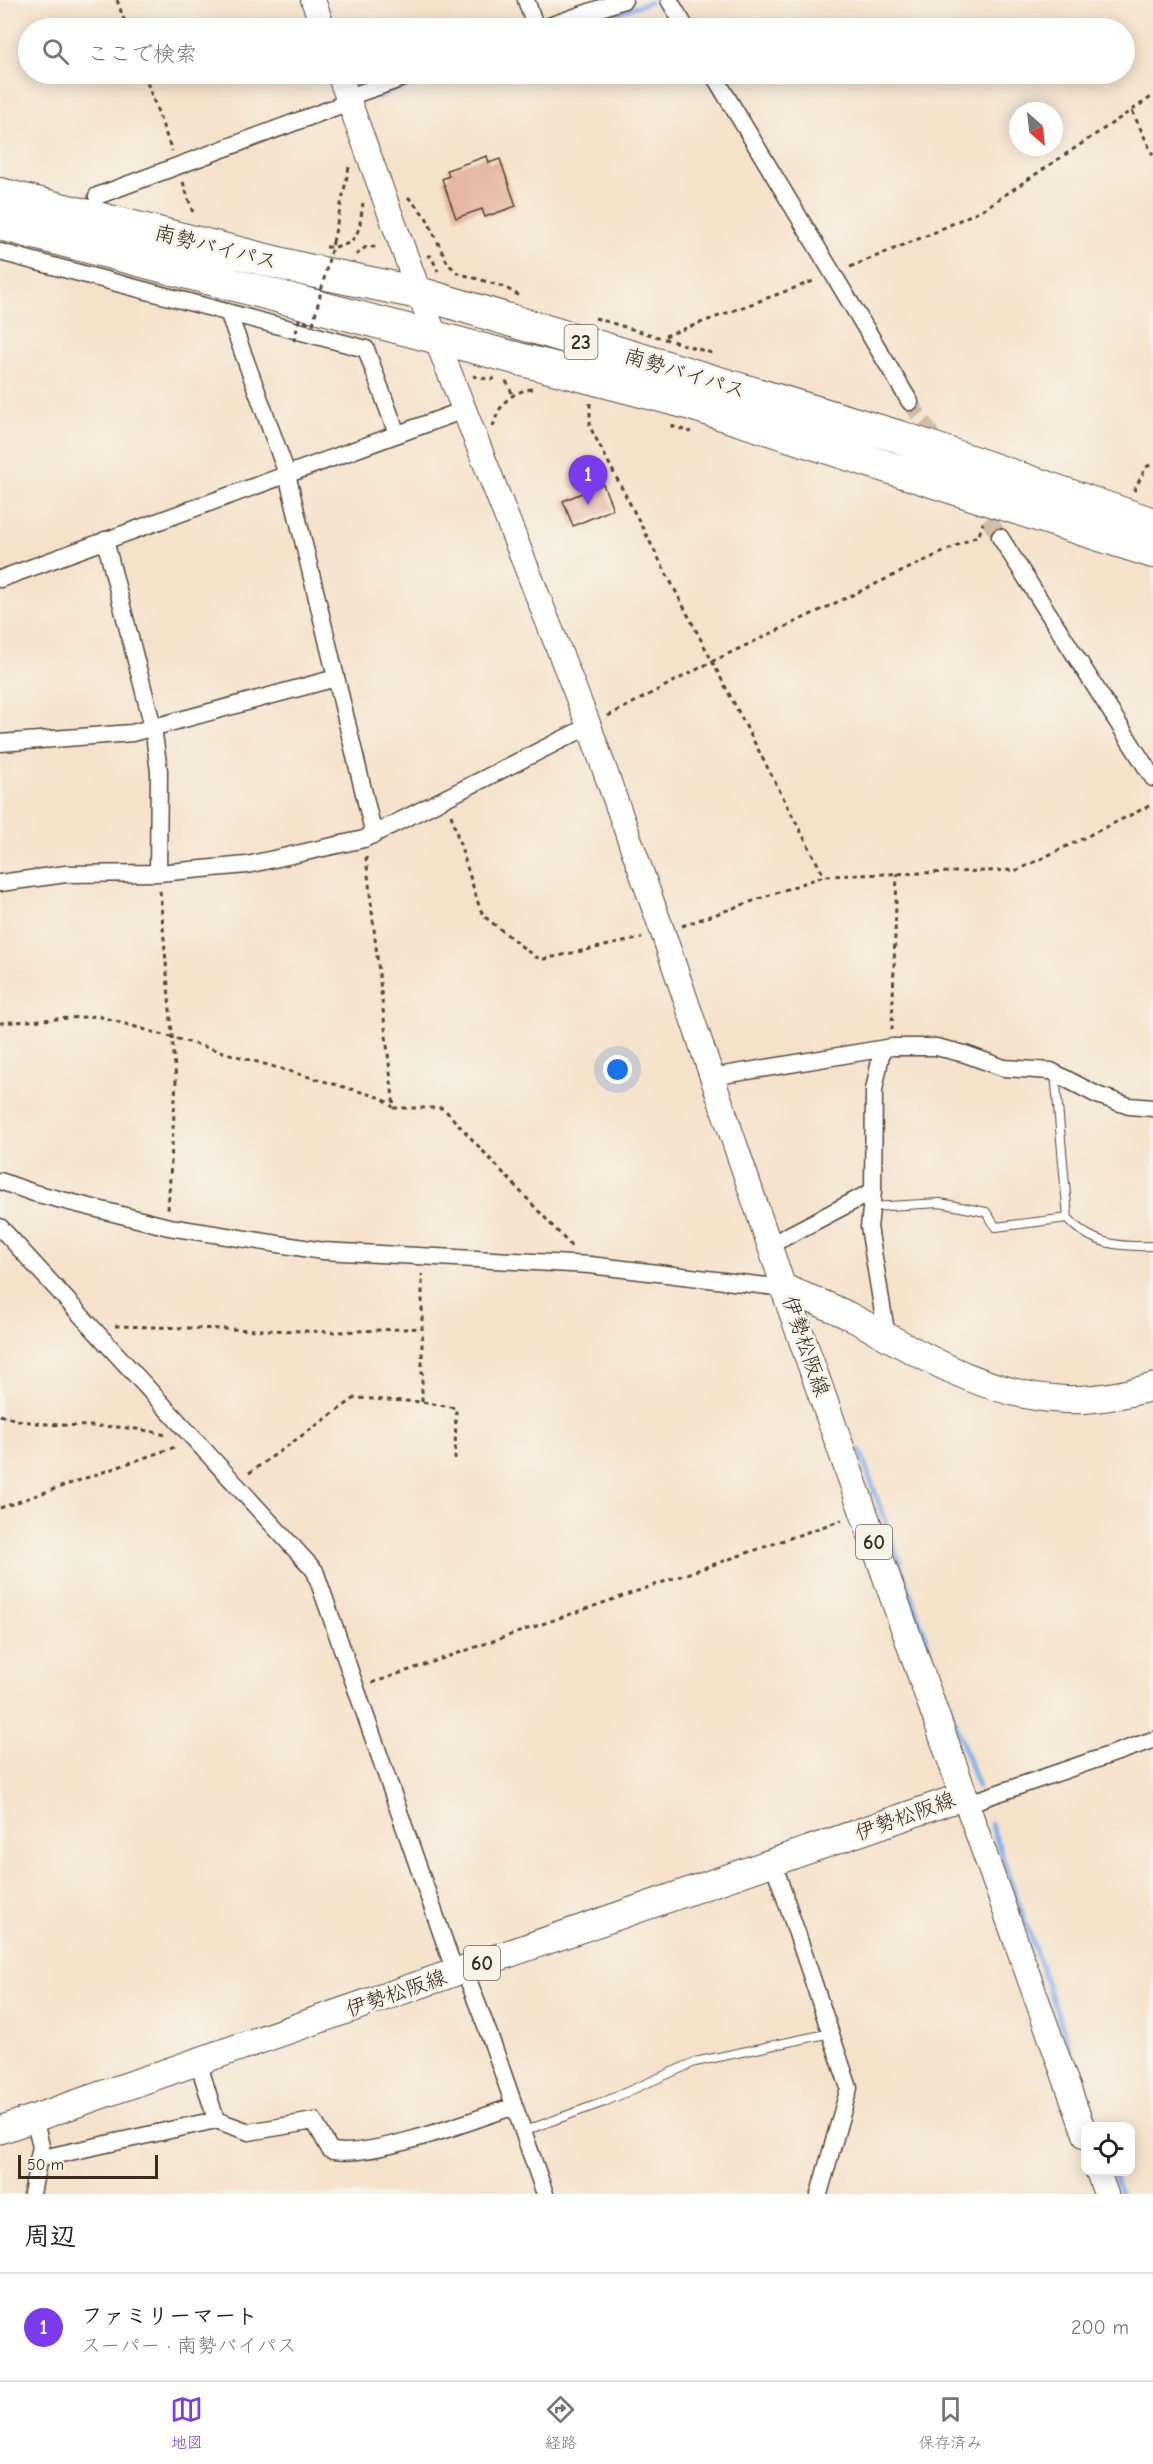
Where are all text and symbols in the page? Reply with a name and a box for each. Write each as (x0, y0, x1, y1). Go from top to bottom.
search box (18, 18, 1135, 84)
icon: search (39, 35, 72, 68)
text: ここで検索 (87, 41, 197, 67)
north arrow (1009, 102, 1063, 156)
street label: 南勢バイパス (152, 220, 280, 274)
road number: 23 (564, 325, 598, 359)
street label: 南勢バイパス (621, 343, 749, 403)
pin: 1 (568, 456, 608, 505)
your location (603, 1055, 632, 1084)
street label: 伊勢松阪線 (778, 1292, 834, 1400)
road number: 60 (856, 1525, 892, 1559)
street label: 伊勢松阪線 (852, 1787, 958, 1845)
road number: 60 (464, 1946, 500, 1980)
street label: 伊勢松阪線 (342, 1965, 450, 2021)
map controls (1081, 2122, 1135, 2176)
button: locate (1081, 2122, 1135, 2176)
scale bar (18, 2152, 158, 2180)
text: 50 m (27, 2156, 64, 2174)
text: 周辺 (24, 2222, 76, 2252)
text: ファミリーマート (81, 2303, 258, 2329)
text: 1 (40, 2316, 47, 2339)
text: 200 m (1071, 2316, 1129, 2339)
text: スーパー · 南勢バイパス (81, 2334, 297, 2357)
tab: 地図 (170, 2393, 203, 2453)
tab: 経路 (544, 2393, 577, 2453)
tab: 保存済み (918, 2393, 982, 2453)

